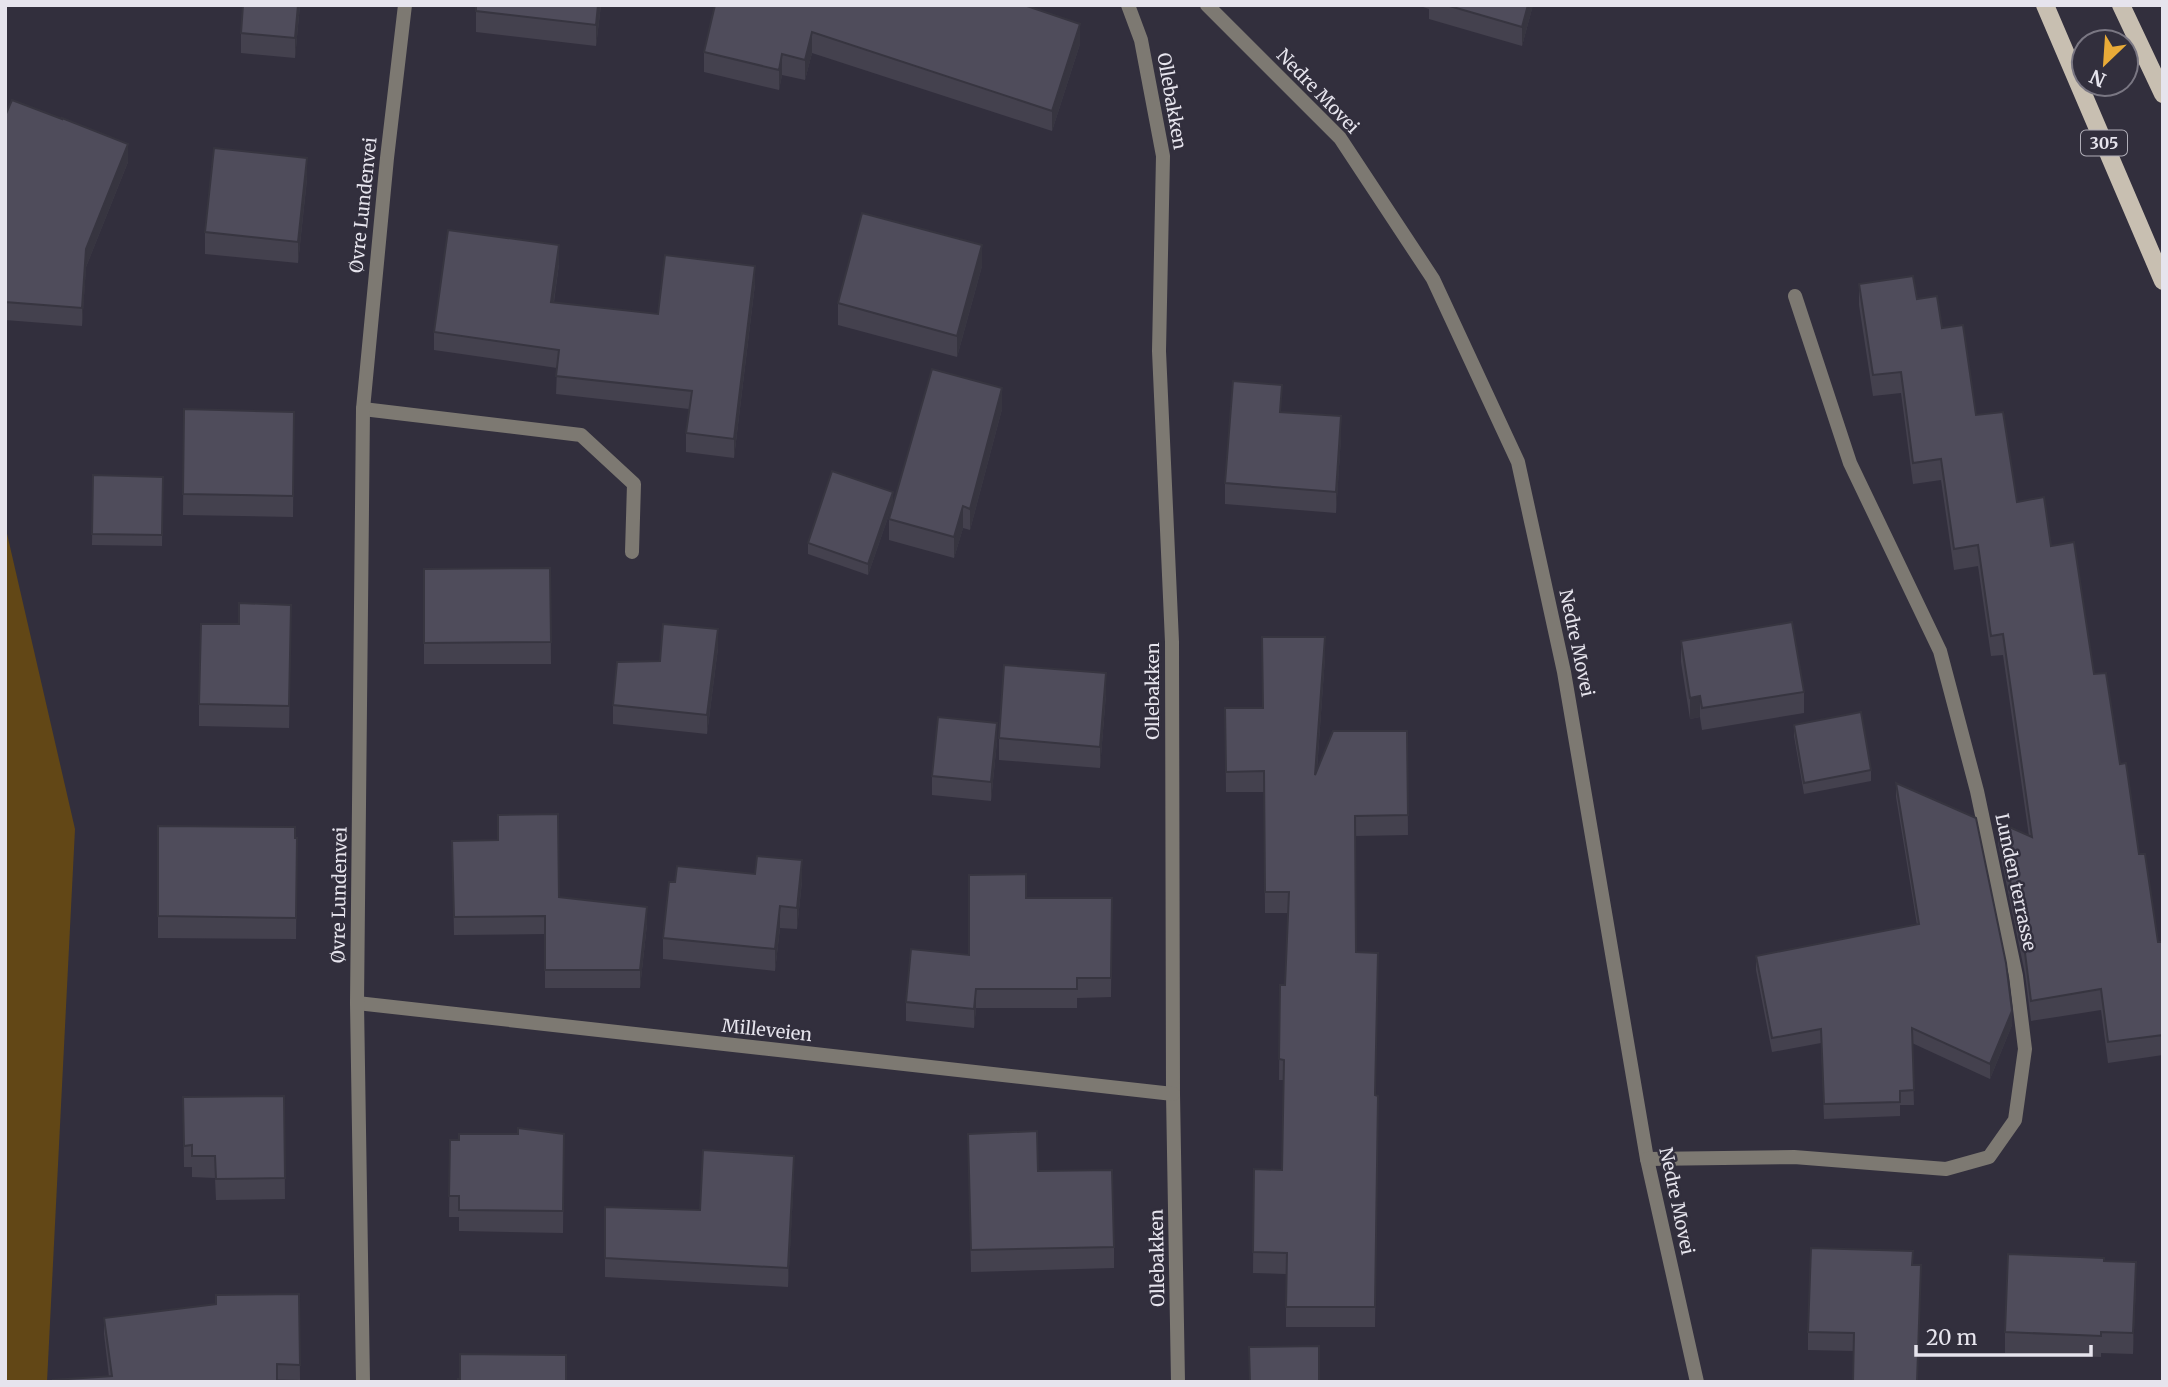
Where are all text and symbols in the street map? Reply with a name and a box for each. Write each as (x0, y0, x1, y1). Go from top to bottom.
north arrow (2070, 28, 2140, 98)
street label: Nedre Movei (1272, 44, 1364, 138)
street label: Ollebakken (1152, 51, 1192, 151)
text: N (2086, 64, 2110, 92)
road number: 305 (2081, 130, 2127, 155)
street label: Øvre Lundenvei (344, 136, 382, 274)
street label: Nedre Movei (1554, 587, 1600, 699)
street label: Ollebakken (1141, 642, 1164, 740)
street label: Lunden terrasse (1990, 811, 2042, 953)
street label: Øvre Lundenvei (326, 826, 352, 963)
street label: Milleveien (721, 1014, 813, 1046)
street label: Nedre Movei (1654, 1145, 1700, 1257)
street label: Ollebakken (1145, 1209, 1169, 1307)
scale bar (1916, 1314, 2091, 1358)
text: 20 m (1926, 1324, 1978, 1351)

